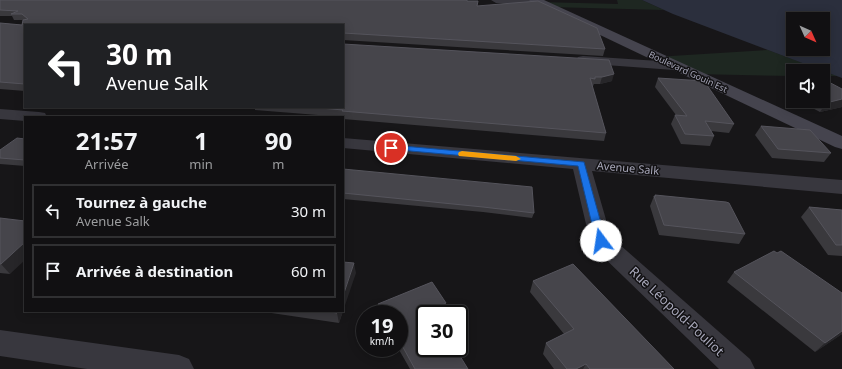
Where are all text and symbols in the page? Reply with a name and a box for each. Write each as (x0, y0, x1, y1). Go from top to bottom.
north arrow (786, 12, 830, 56)
map controls (786, 12, 830, 108)
text: 30 m (106, 35, 173, 73)
icon: left (40, 40, 92, 92)
street label: Boulevard Gouin Est (647, 48, 730, 96)
button: sound (786, 64, 830, 108)
text: Avenue Salk (106, 71, 208, 95)
text: 21:57 (76, 124, 137, 157)
text: 1 (194, 124, 208, 157)
text: 90 (265, 124, 292, 157)
pin (374, 131, 408, 165)
icon: arrive (380, 137, 402, 159)
text: Arrivée (85, 155, 128, 173)
text: min (189, 155, 213, 173)
text: m (272, 155, 285, 173)
street label: Avenue Salk (596, 157, 660, 178)
text: Tournez à gauche (76, 192, 207, 212)
icon: left (42, 200, 64, 222)
text: 30 m (291, 201, 326, 221)
text: Avenue Salk (76, 212, 150, 230)
position arrow (580, 220, 622, 262)
icon: arrive (42, 260, 64, 282)
text: Arrivée à destination (76, 261, 233, 281)
text: 60 m (291, 261, 326, 281)
street label: Rue Léopold-Pouliot (626, 262, 728, 360)
speed limit sign: 30 (416, 305, 468, 357)
text: 19 (371, 312, 393, 339)
text: km/h (370, 334, 394, 348)

